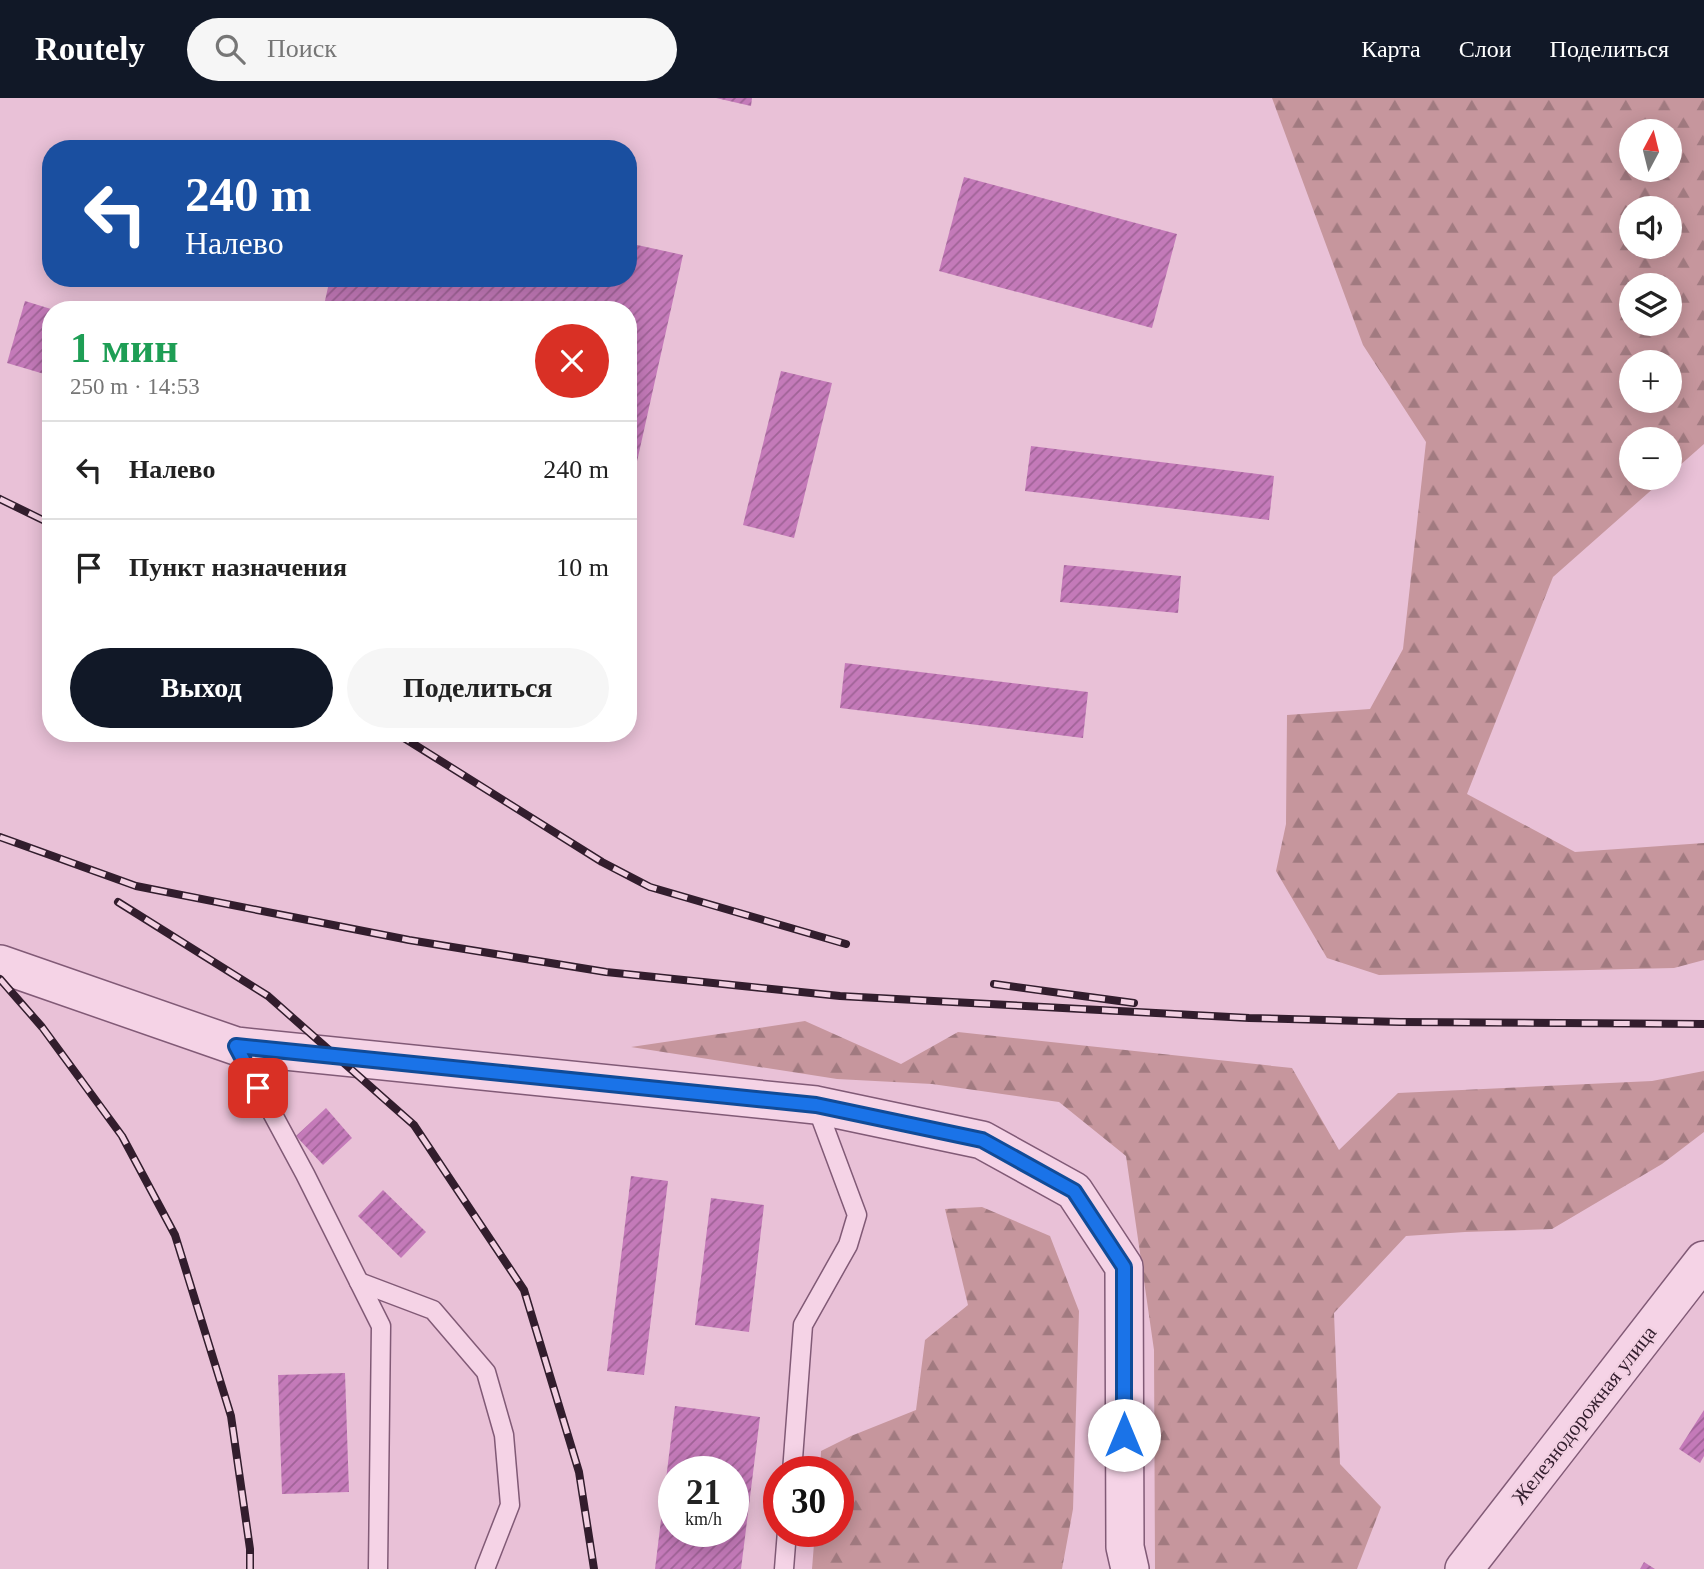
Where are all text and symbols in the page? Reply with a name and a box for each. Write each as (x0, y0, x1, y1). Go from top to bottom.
search box (187, 18, 677, 81)
icon: search (211, 30, 249, 68)
text: Routely (35, 31, 145, 67)
text: Поиск (267, 34, 337, 63)
text: Карта (1361, 36, 1421, 62)
text: Слои (1459, 36, 1512, 62)
text: Поделиться (1550, 36, 1669, 62)
north arrow (1619, 119, 1682, 182)
map controls (1619, 119, 1682, 490)
text: 240 m (185, 167, 312, 222)
icon: left (70, 168, 161, 259)
button: sound (1619, 196, 1682, 259)
text: Налево (185, 225, 284, 261)
button: layers (1619, 273, 1682, 336)
button: close (535, 324, 609, 398)
text: 1 мин (70, 325, 179, 371)
button: + (1619, 350, 1682, 413)
text: 250 m · 14:53 (70, 374, 200, 399)
button: − (1619, 427, 1682, 490)
icon: left (70, 451, 108, 489)
text: Налево (129, 455, 215, 484)
text: 240 m (543, 455, 609, 484)
icon: arrive (70, 549, 108, 587)
text: Пункт назначения (129, 553, 347, 582)
text: 10 m (556, 553, 609, 582)
button: Выход (70, 648, 333, 728)
button: Поделиться (347, 648, 609, 728)
pin (228, 1058, 288, 1118)
icon: arrive (239, 1069, 277, 1107)
street label: Железнодорожная улица (1507, 1320, 1662, 1509)
position arrow (1087, 1398, 1161, 1472)
speed limit sign: 30 (763, 1456, 854, 1547)
text: 21 (686, 1473, 721, 1512)
text: km/h (685, 1509, 722, 1529)

